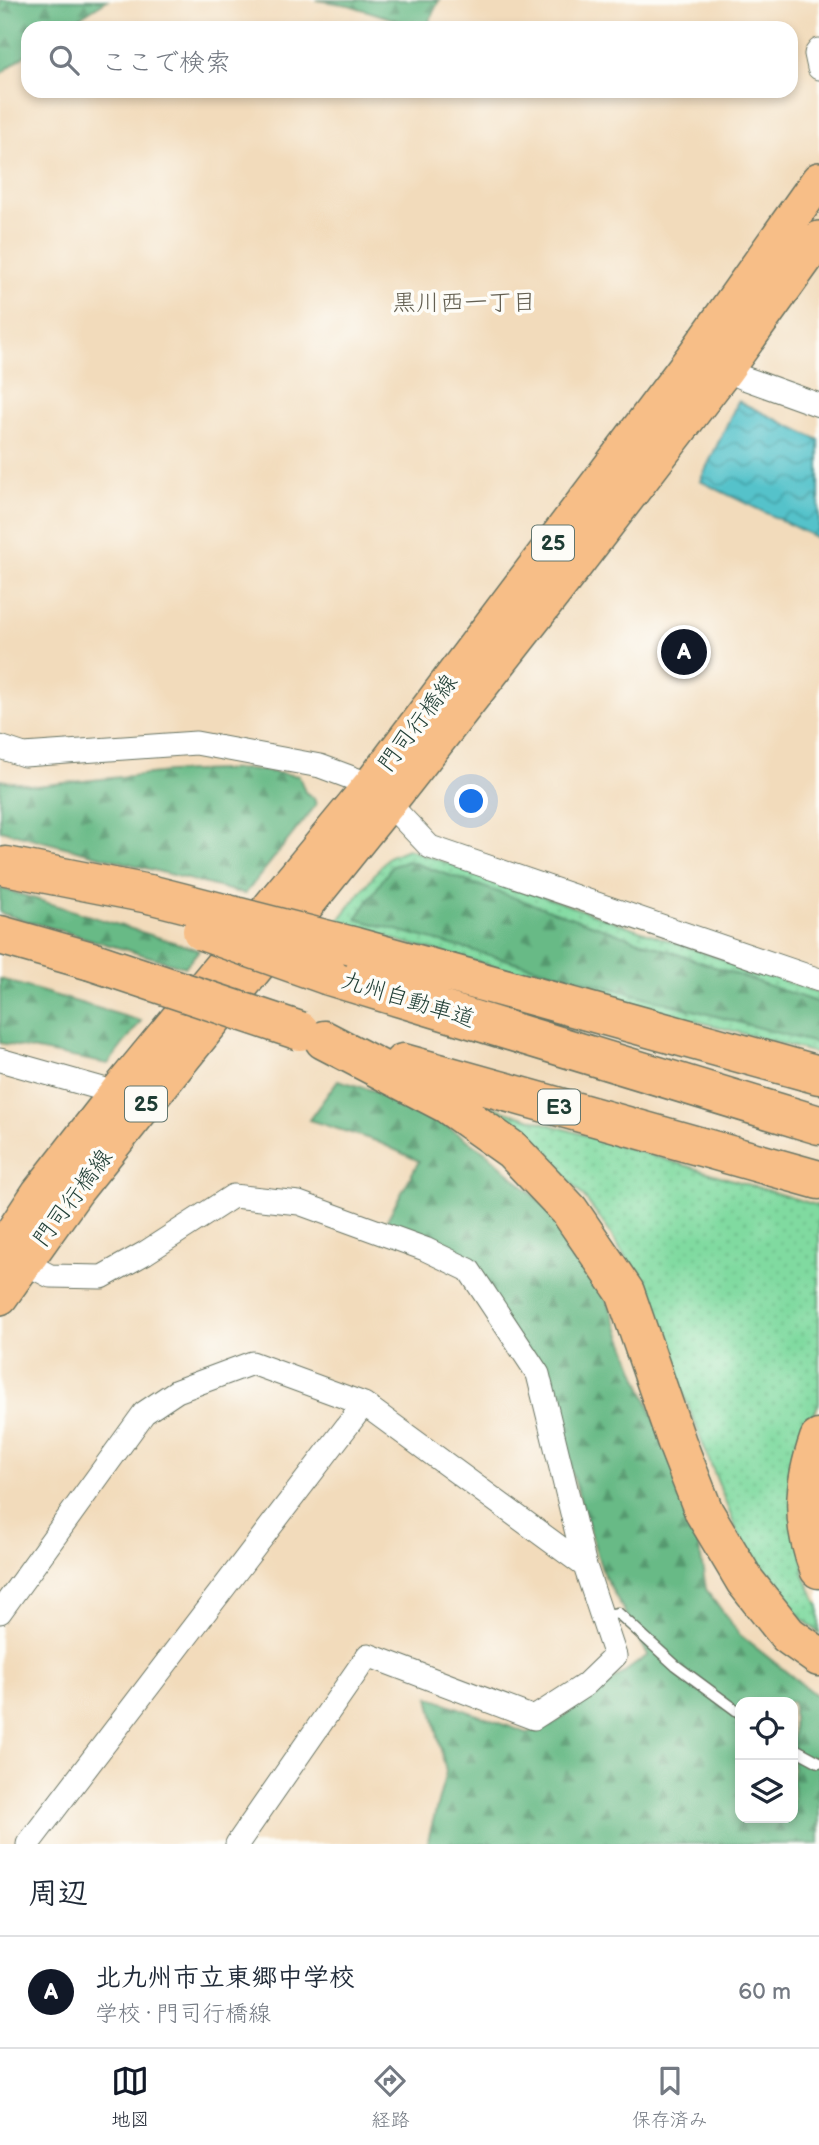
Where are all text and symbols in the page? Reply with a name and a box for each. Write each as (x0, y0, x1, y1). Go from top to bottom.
search box (21, 21, 798, 98)
icon: search (45, 41, 83, 79)
text: ここで検索 (101, 48, 231, 79)
district label: 黒川西一丁目 (392, 288, 536, 317)
road number: 25 (532, 526, 574, 560)
pin: A (661, 626, 707, 678)
street label: 門司行橋線 (372, 669, 464, 777)
your location (454, 784, 488, 818)
street label: 九州自動車道 (338, 966, 478, 1034)
road number: 25 (125, 1086, 167, 1122)
road number: E3 (538, 1090, 580, 1124)
street label: 門司行橋線 (27, 1144, 119, 1252)
map controls (735, 1697, 798, 1823)
button: locate (735, 1697, 798, 1760)
button: layers (735, 1760, 798, 1823)
text: 周辺 (28, 1876, 88, 1912)
text: 北九州市立東郷中学校 (95, 1963, 355, 1994)
text: A (44, 1978, 58, 2006)
text: 60 m (738, 1978, 791, 2006)
text: 学校 · 門司行橋線 (95, 2000, 271, 2028)
tab: 地図 (111, 2062, 149, 2132)
tab: 経路 (371, 2062, 410, 2132)
tab: 保存済み (632, 2062, 708, 2132)

